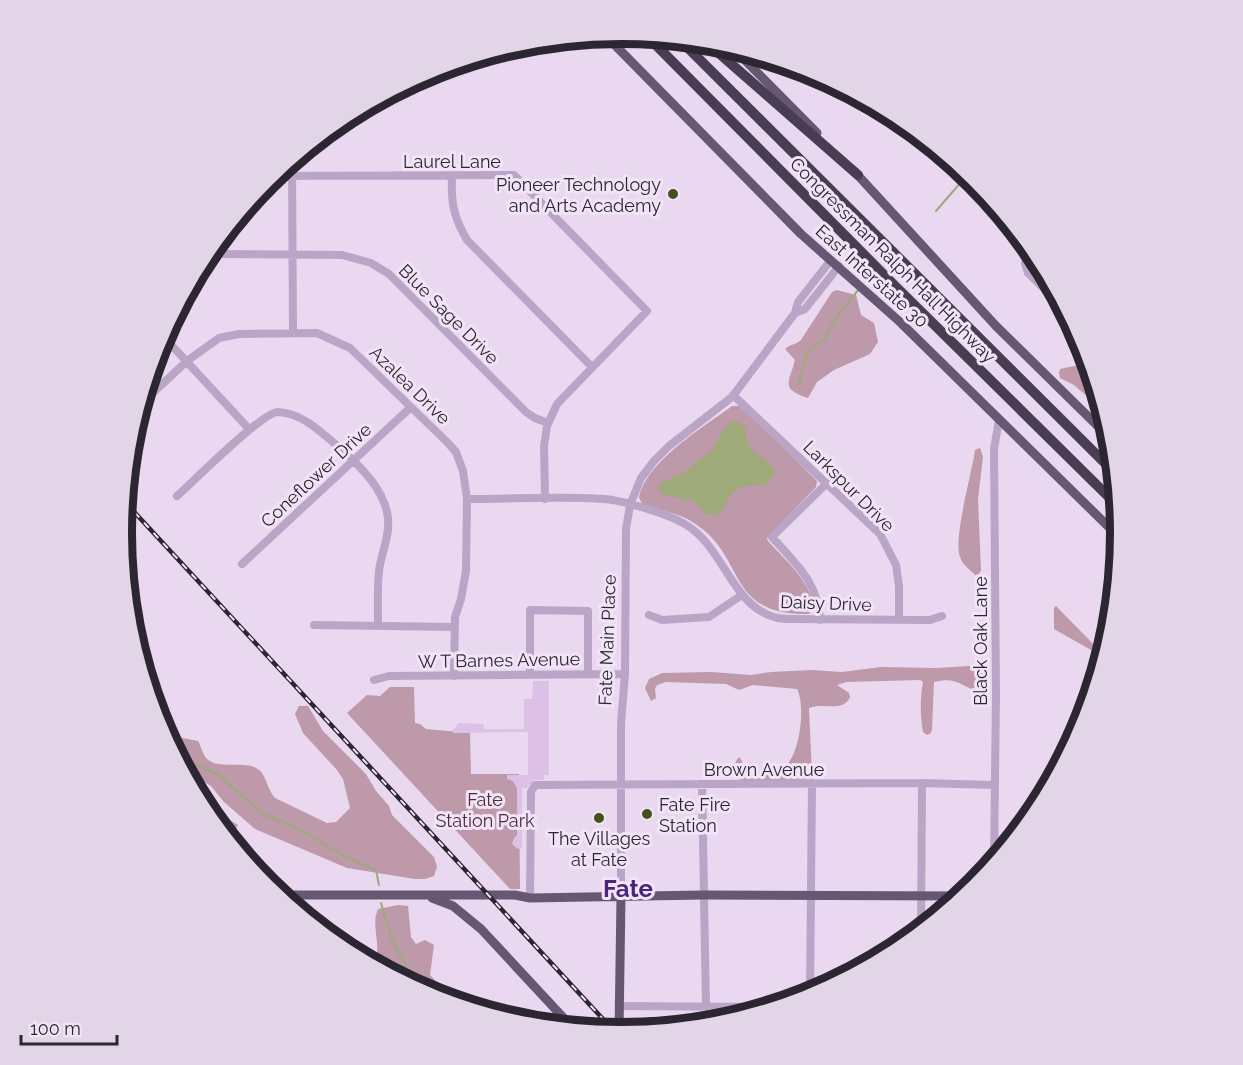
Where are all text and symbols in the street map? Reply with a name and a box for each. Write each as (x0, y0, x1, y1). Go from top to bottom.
street label: Laurel Lane (403, 151, 501, 172)
street label: Congressman Ralph Hall Highway (786, 153, 1000, 367)
place label: Pioneer Technology and Arts Academy (496, 174, 661, 216)
marker: Pioneer Technology and Arts Academy (666, 187, 680, 201)
street label: East Interstate 30 (812, 220, 932, 332)
street label: Blue Sage Drive (395, 260, 504, 369)
street label: Azalea Drive (365, 341, 455, 429)
street label: Coneflower Drive (256, 418, 376, 532)
street label: Larkspur Drive (799, 436, 899, 536)
street label: Fate Main Place (594, 574, 620, 706)
street label: Black Oak Lane (970, 576, 991, 706)
street label: Daisy Drive (780, 591, 873, 615)
street label: W T Barnes Avenue (418, 648, 581, 672)
street label: Brown Avenue (704, 759, 825, 780)
park label: Fate Station Park (435, 789, 535, 831)
place label: Fate Fire Station (659, 794, 731, 836)
marker: Fate Fire Station (640, 807, 654, 821)
marker: The Villages at Fate (592, 811, 606, 825)
place label: The Villages at Fate (548, 828, 650, 870)
district label: Fate (603, 874, 653, 903)
scale bar (21, 1008, 117, 1046)
text: 100 m (30, 1018, 81, 1039)

